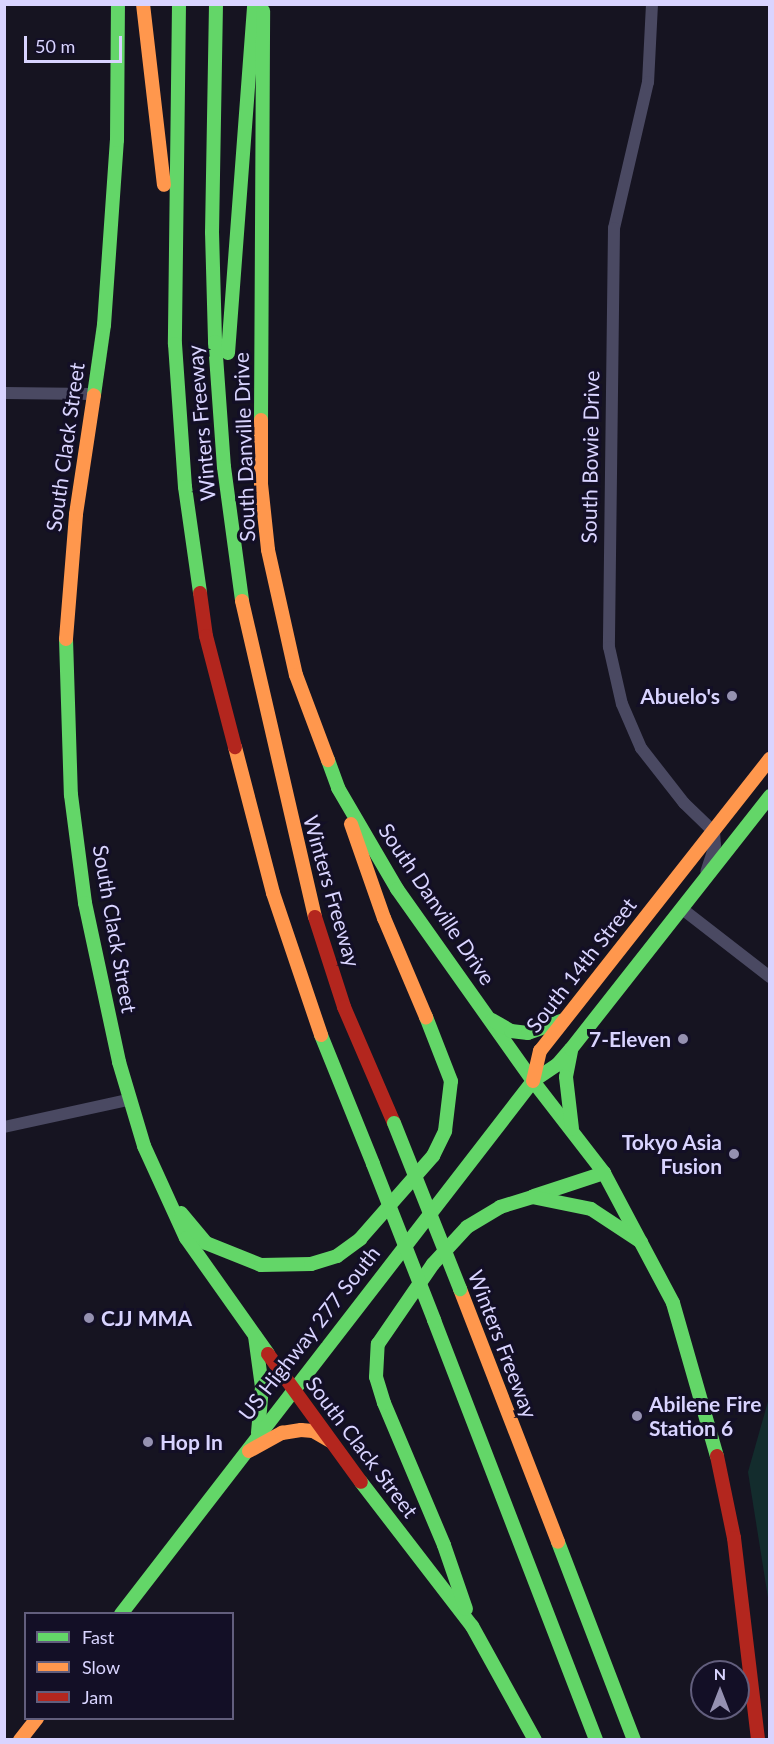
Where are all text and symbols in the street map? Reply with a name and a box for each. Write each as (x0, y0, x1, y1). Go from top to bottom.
scale bar (27, 24, 124, 62)
text: 50 m (35, 35, 75, 57)
street label: Winters Freeway (182, 344, 220, 502)
street label: South Danville Drive (228, 352, 260, 542)
street label: South Clack Street (41, 361, 89, 533)
street label: South Bowie Drive (576, 370, 604, 544)
place label: Abuelo's (640, 683, 720, 709)
marker: Abuelo's (725, 689, 739, 703)
street label: Winters Freeway (298, 812, 366, 970)
street label: South Danville Drive (374, 818, 500, 990)
street label: South Clack Street (88, 843, 142, 1015)
street label: South 14th Street (521, 893, 641, 1037)
place label: 7-Eleven (589, 1026, 671, 1052)
marker: 7-Eleven (676, 1032, 690, 1046)
place label: Tokyo Asia Fusion (621, 1129, 722, 1179)
marker: Tokyo Asia Fusion (727, 1147, 741, 1161)
street label: US Highway 277 South (233, 1241, 385, 1425)
street label: Winters Freeway (463, 1266, 543, 1422)
place label: CJJ MMA (101, 1305, 192, 1331)
marker: CJJ MMA (82, 1311, 96, 1325)
street label: South Clack Street (301, 1371, 423, 1523)
place label: Abilene Fire Station 6 (649, 1391, 761, 1441)
marker: Abilene Fire Station 6 (630, 1409, 644, 1423)
place label: Hop In (160, 1429, 223, 1455)
marker: Hop In (141, 1435, 155, 1449)
legend (24, 1612, 234, 1720)
text: Fast (82, 1626, 114, 1648)
text: Slow (82, 1656, 120, 1678)
north arrow (690, 1660, 750, 1720)
text: N (714, 1664, 726, 1683)
text: Jam (82, 1686, 113, 1708)

